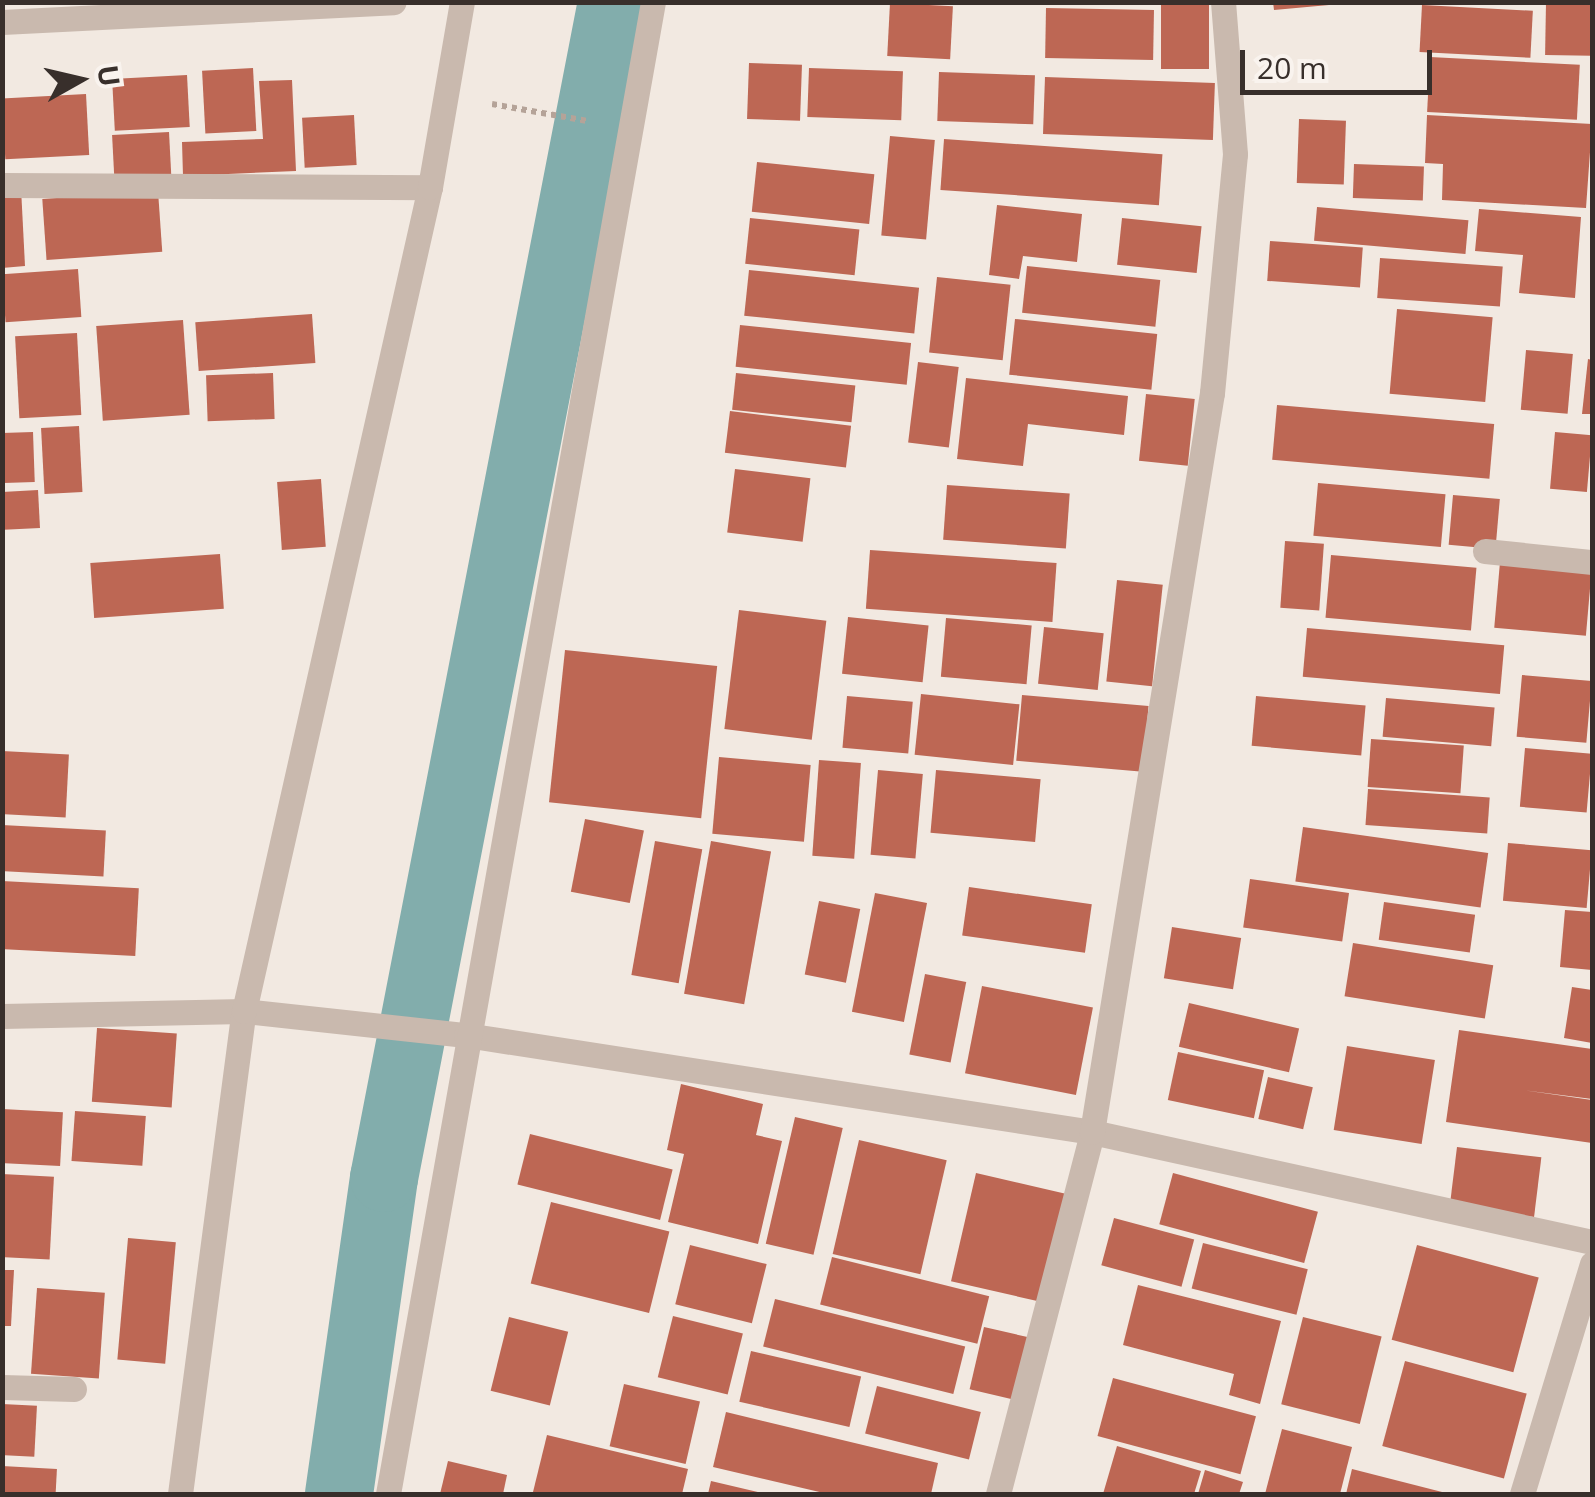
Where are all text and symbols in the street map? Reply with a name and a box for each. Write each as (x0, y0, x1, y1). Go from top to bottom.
north arrow (30, 30, 130, 130)
scale bar (1245, 30, 1438, 92)
text: 20 m (1257, 47, 1327, 88)
text: U (89, 63, 130, 89)

